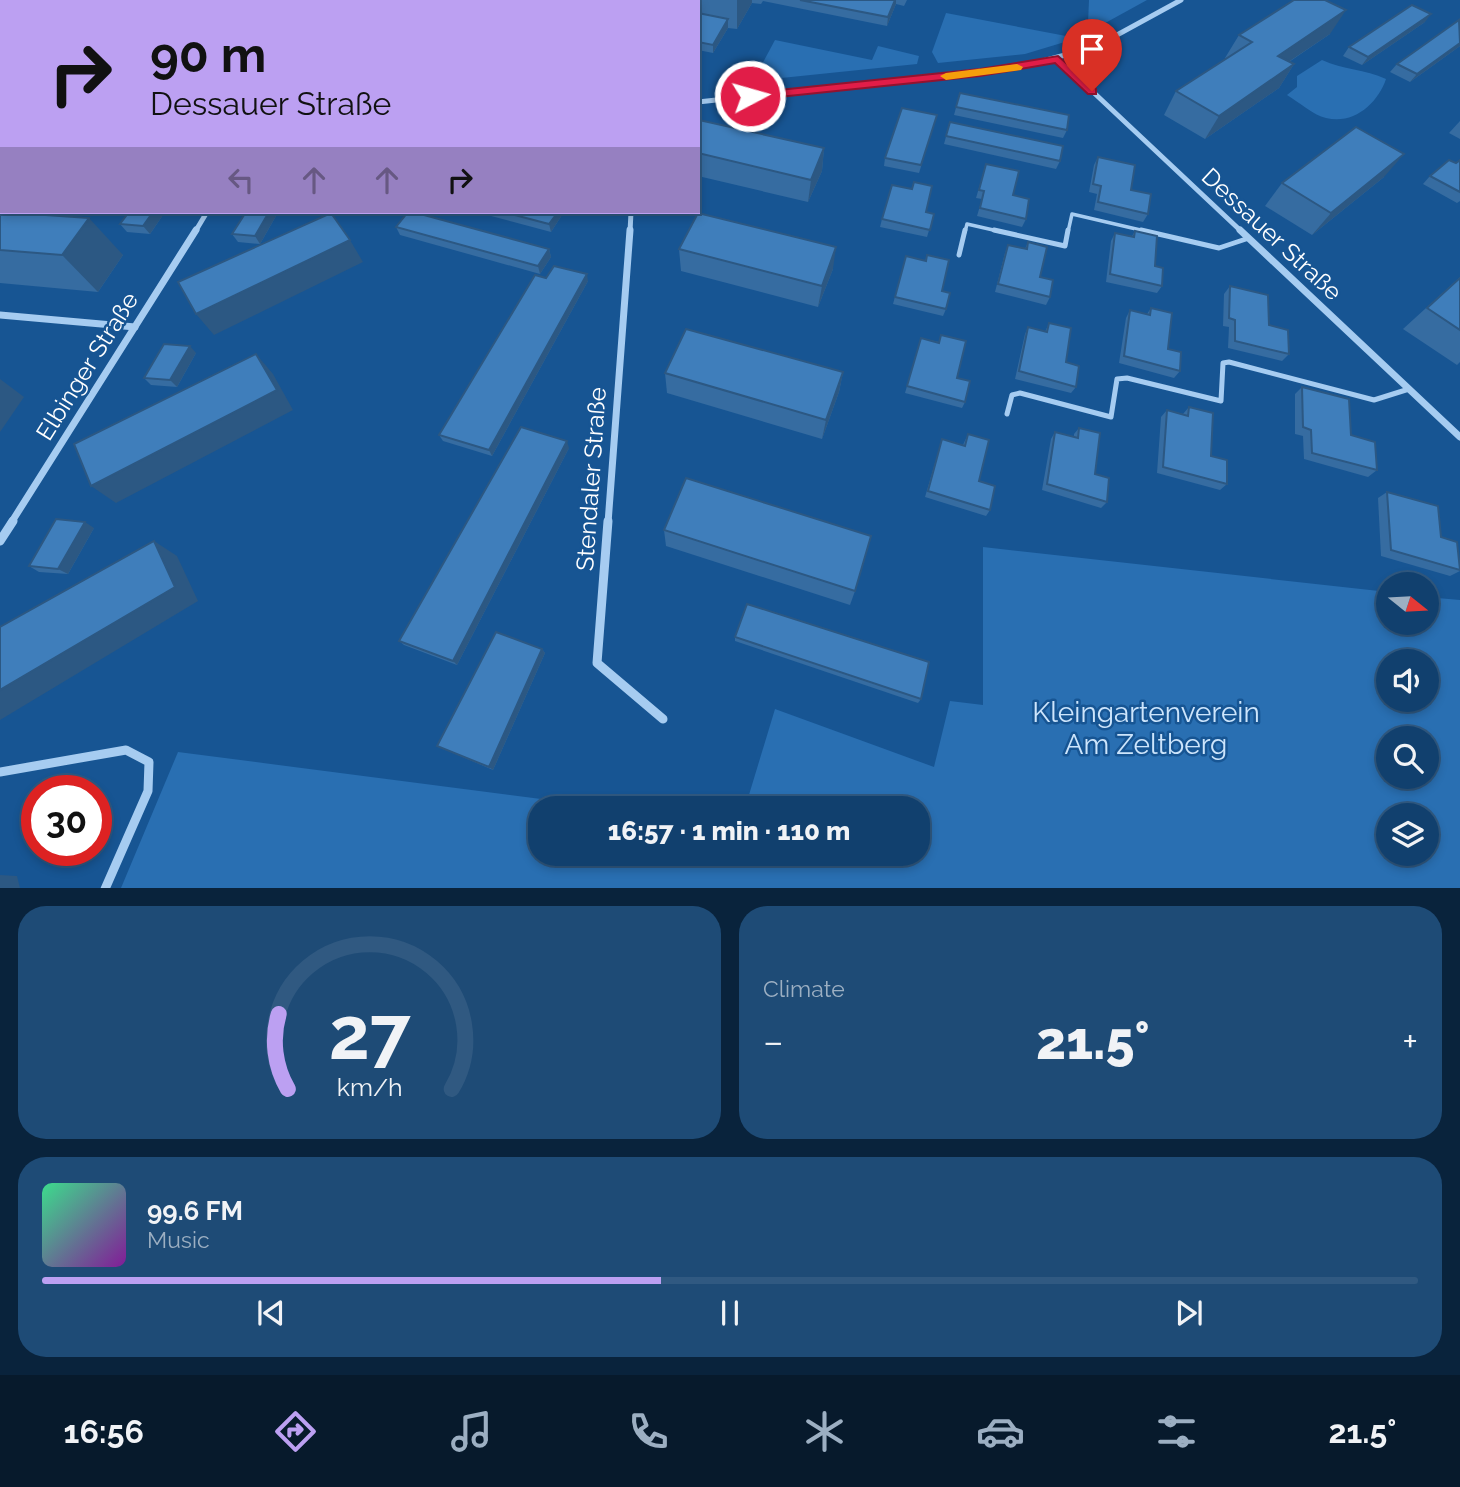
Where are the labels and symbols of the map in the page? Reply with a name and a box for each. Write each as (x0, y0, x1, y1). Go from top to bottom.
pin (1062, 19, 1122, 91)
position arrow (713, 59, 787, 133)
street label: Dessauer Straße (1196, 162, 1348, 306)
street label: Elbinger Straße (30, 287, 144, 445)
street label: Stendaler Straße (570, 386, 612, 572)
north arrow (1376, 572, 1438, 635)
park label: Kleingartenverein Am Zeltberg (1032, 696, 1260, 761)
speed limit sign: 30 (21, 775, 112, 866)

